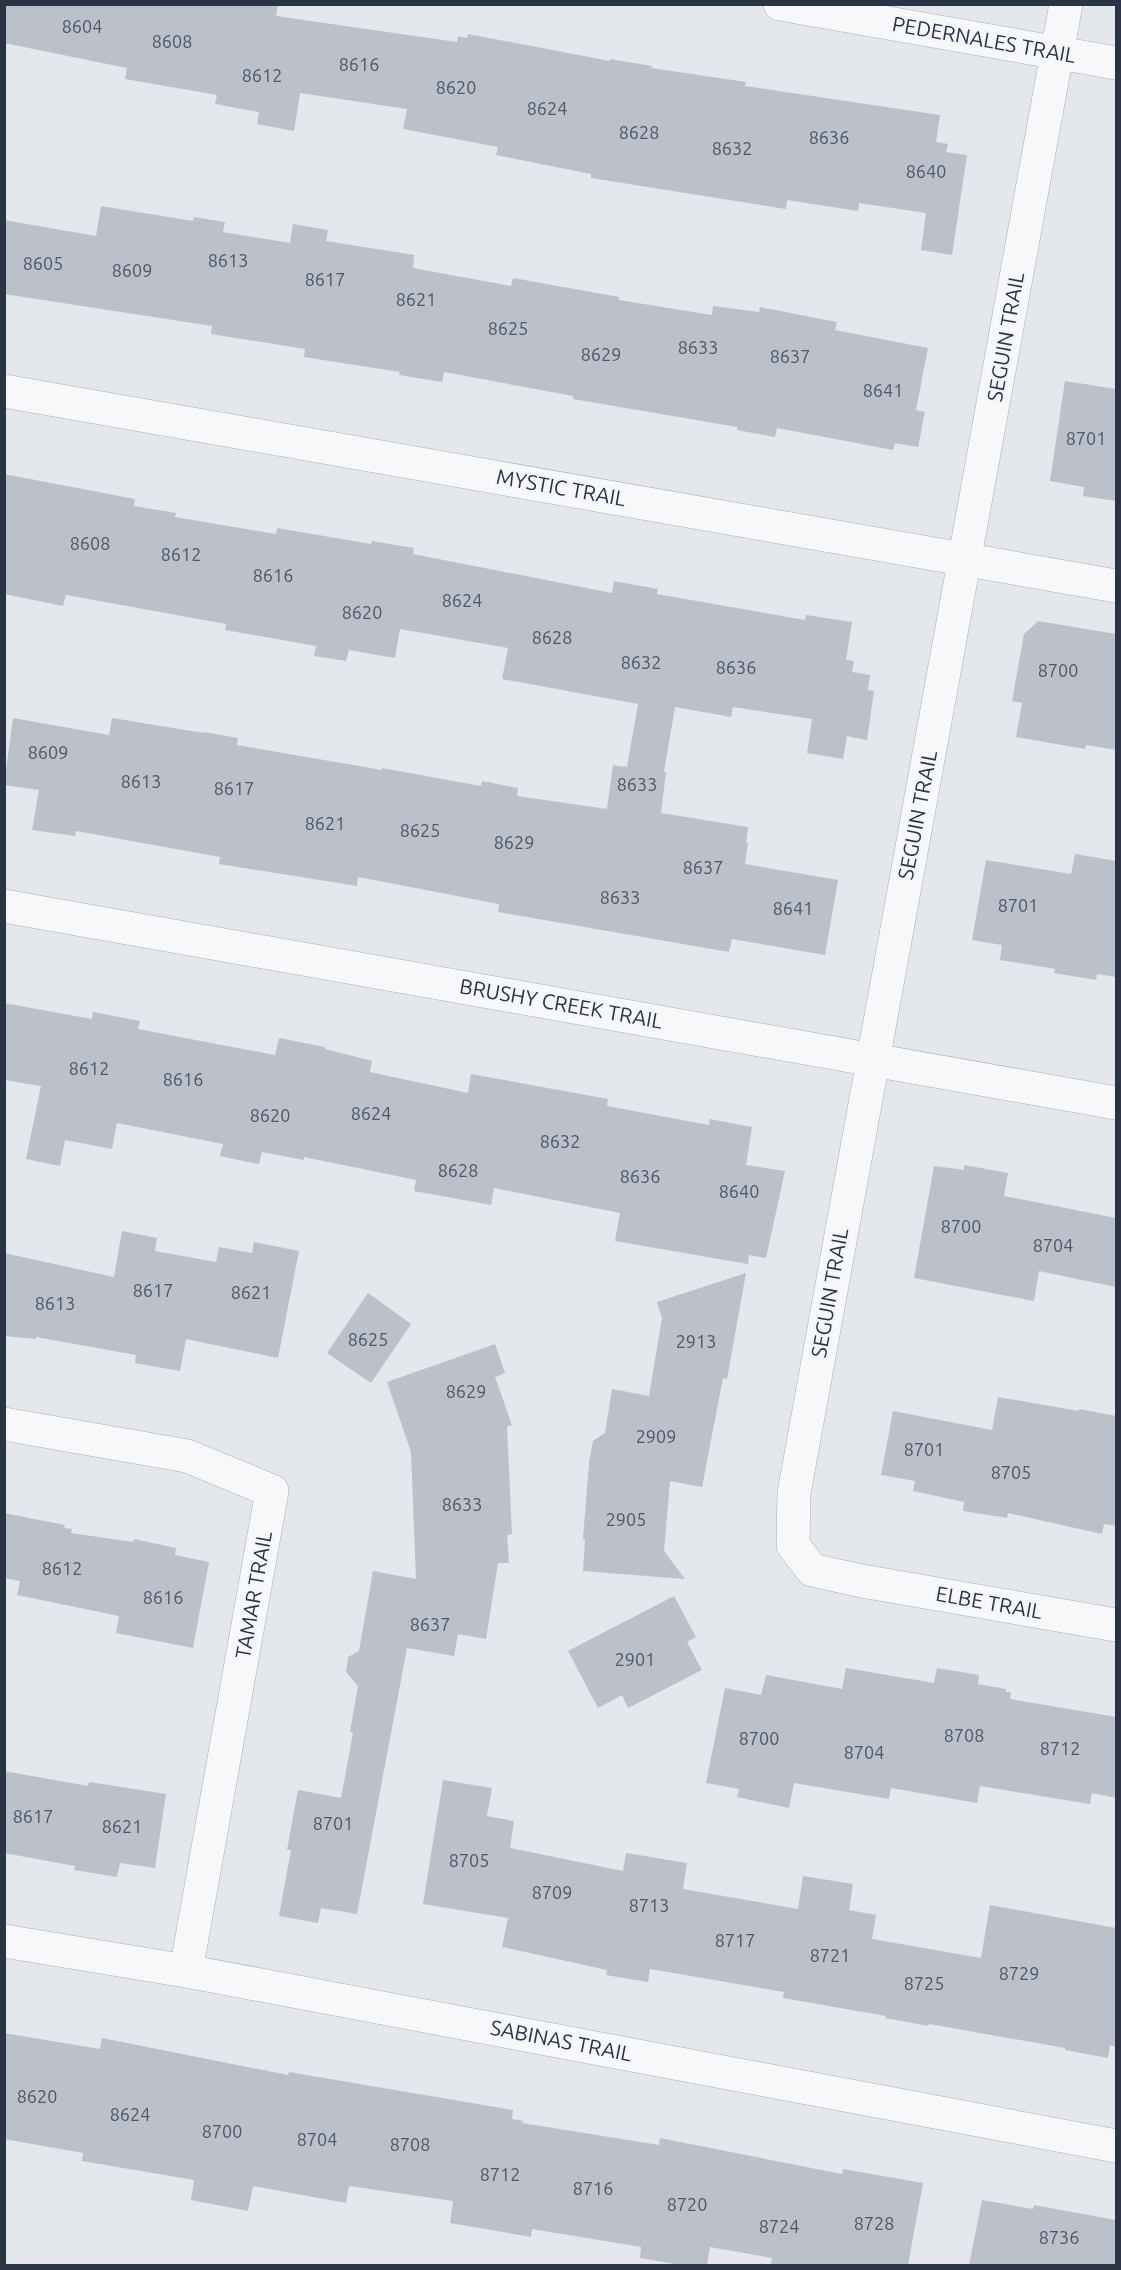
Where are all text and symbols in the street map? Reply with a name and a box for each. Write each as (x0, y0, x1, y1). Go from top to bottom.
street label: PEDERNALES TRAIL (890, 11, 1078, 67)
house number: 8604 (62, 16, 102, 36)
house number: 8608 (152, 31, 192, 51)
house number: 8616 (339, 54, 379, 74)
house number: 8612 (242, 65, 282, 85)
house number: 8620 (436, 77, 476, 97)
house number: 8624 (527, 98, 567, 118)
house number: 8628 (619, 122, 659, 142)
house number: 8636 (809, 127, 849, 147)
house number: 8632 (712, 138, 752, 158)
house number: 8640 (906, 161, 946, 181)
house number: 8613 (208, 250, 248, 270)
house number: 8605 (23, 253, 63, 273)
house number: 8609 (112, 260, 152, 280)
house number: 8617 (305, 269, 345, 289)
street label: SEGUIN TRAIL (982, 270, 1028, 403)
house number: 8621 (396, 289, 436, 309)
house number: 8625 (488, 318, 528, 338)
house number: 8633 (678, 337, 718, 357)
house number: 8629 (581, 344, 621, 364)
house number: 8637 (770, 346, 810, 366)
house number: 8641 (863, 380, 903, 400)
house number: 8701 (1066, 428, 1106, 448)
street label: MYSTIC TRAIL (495, 464, 628, 510)
house number: 8608 (70, 533, 110, 553)
house number: 8612 (161, 544, 201, 564)
house number: 8616 (253, 565, 293, 585)
house number: 8624 (442, 590, 482, 610)
house number: 8620 (342, 602, 382, 622)
house number: 8628 (532, 627, 572, 647)
house number: 8632 (621, 652, 661, 672)
house number: 8636 (716, 657, 756, 677)
house number: 8700 (1038, 660, 1078, 680)
house number: 8609 (28, 742, 68, 762)
street label: SEGUIN TRAIL (893, 748, 941, 881)
house number: 8613 (121, 771, 161, 791)
house number: 8633 (617, 774, 657, 794)
house number: 8617 (214, 778, 254, 798)
house number: 8621 (305, 813, 345, 833)
house number: 8625 (400, 820, 440, 840)
house number: 8629 (494, 832, 534, 852)
house number: 8637 (683, 857, 723, 877)
house number: 8633 (600, 887, 640, 907)
house number: 8701 (998, 895, 1038, 915)
house number: 8641 (773, 898, 813, 918)
street label: BRUSHY CREEK TRAIL (458, 973, 665, 1033)
house number: 8612 (69, 1058, 109, 1078)
house number: 8616 (163, 1069, 203, 1089)
house number: 8624 (351, 1103, 391, 1123)
house number: 8620 (250, 1105, 290, 1125)
house number: 8632 (540, 1131, 580, 1151)
house number: 8628 (438, 1160, 478, 1180)
house number: 8636 (620, 1166, 660, 1186)
house number: 8640 (719, 1181, 759, 1201)
house number: 8700 (941, 1216, 981, 1236)
street label: SEGUIN TRAIL (806, 1226, 852, 1359)
house number: 8704 (1033, 1235, 1073, 1255)
house number: 8617 (133, 1280, 173, 1300)
house number: 8621 (231, 1282, 271, 1302)
house number: 8613 (35, 1293, 75, 1313)
house number: 8625 (348, 1329, 388, 1349)
house number: 2913 (676, 1331, 716, 1351)
house number: 8629 (446, 1381, 486, 1401)
house number: 2909 (636, 1426, 676, 1446)
house number: 8701 (904, 1439, 944, 1459)
house number: 8705 (991, 1462, 1031, 1482)
house number: 8633 (442, 1494, 482, 1514)
house number: 2905 (606, 1509, 646, 1529)
street label: TAMAR TRAIL (230, 1529, 276, 1660)
house number: 8612 (42, 1558, 82, 1578)
street label: ELBE TRAIL (934, 1581, 1044, 1623)
house number: 8616 (143, 1587, 183, 1607)
house number: 8637 (410, 1614, 450, 1634)
house number: 2901 (615, 1649, 655, 1669)
house number: 8708 (944, 1725, 984, 1745)
house number: 8700 (739, 1728, 779, 1748)
house number: 8712 (1040, 1738, 1080, 1758)
house number: 8704 (844, 1742, 884, 1762)
house number: 8617 (13, 1806, 53, 1826)
house number: 8701 (313, 1813, 353, 1833)
house number: 8621 (102, 1816, 142, 1836)
house number: 8705 (449, 1850, 489, 1870)
house number: 8709 (532, 1882, 572, 1902)
house number: 8713 (629, 1895, 669, 1915)
house number: 8717 (715, 1930, 755, 1950)
house number: 8721 (810, 1945, 850, 1965)
house number: 8729 (999, 1963, 1039, 1983)
house number: 8725 (904, 1973, 944, 1993)
street label: SABINAS TRAIL (489, 2015, 634, 2066)
house number: 8620 (17, 2086, 57, 2106)
house number: 8624 (110, 2104, 150, 2124)
house number: 8700 (202, 2121, 242, 2141)
house number: 8704 (297, 2129, 337, 2149)
house number: 8708 (390, 2134, 430, 2154)
house number: 8712 (480, 2164, 520, 2184)
house number: 8716 (573, 2178, 613, 2198)
house number: 8720 (667, 2194, 707, 2214)
house number: 8728 (854, 2213, 894, 2233)
house number: 8724 (759, 2216, 799, 2236)
house number: 8736 (1039, 2227, 1079, 2247)

